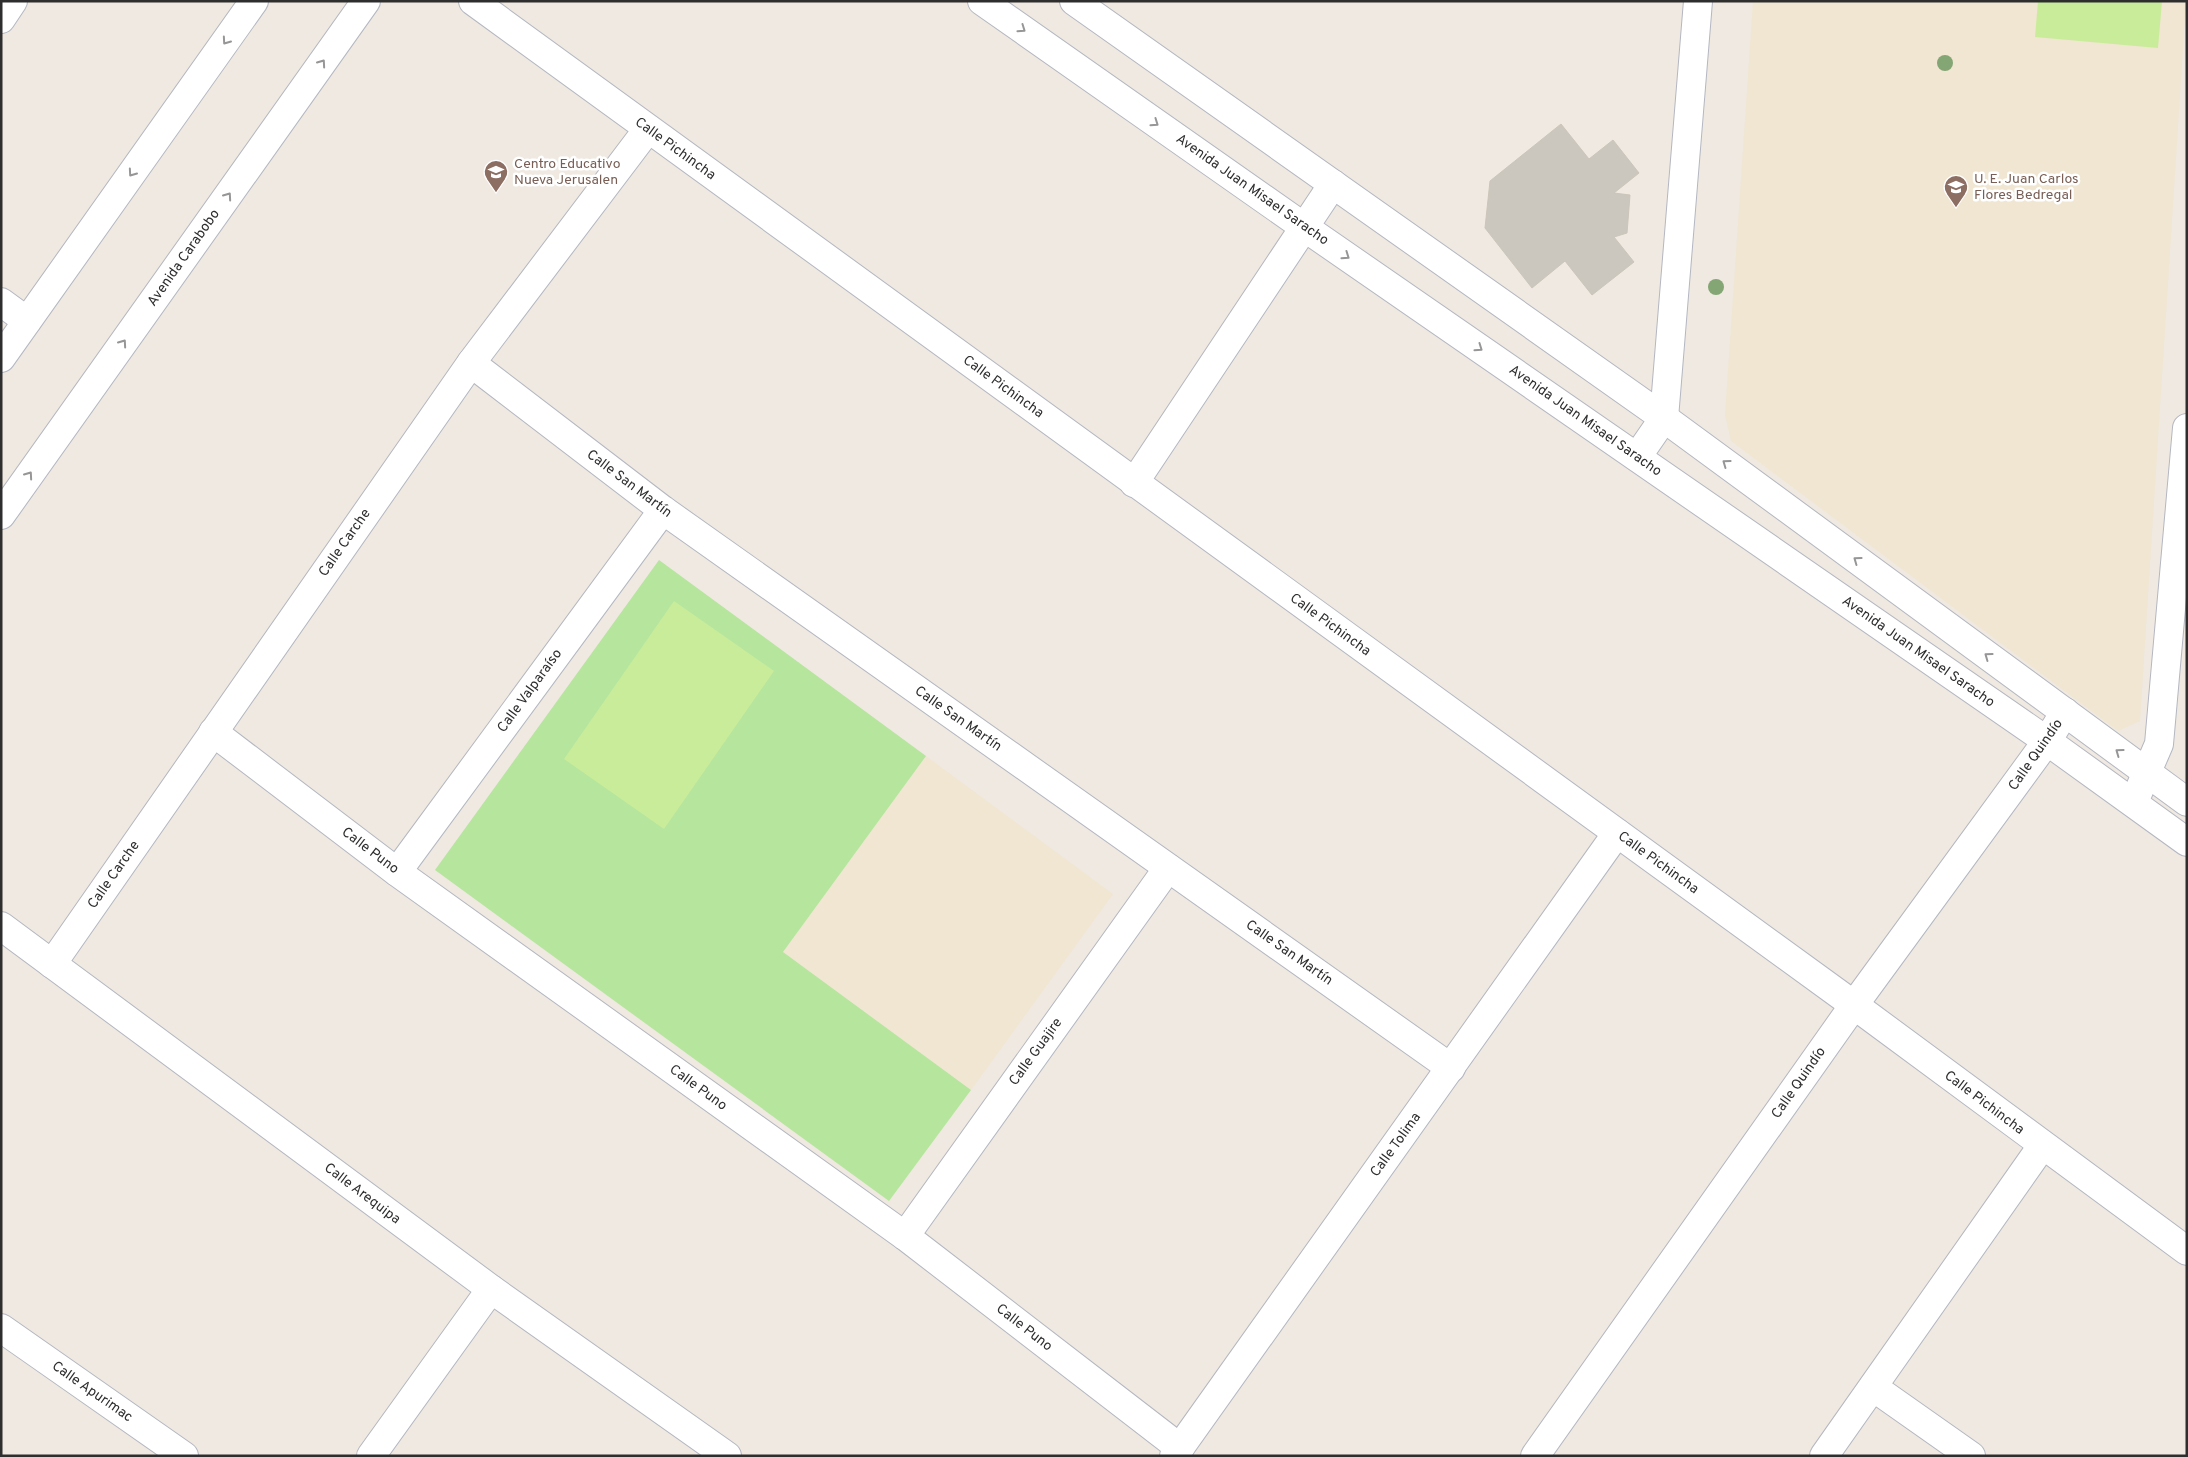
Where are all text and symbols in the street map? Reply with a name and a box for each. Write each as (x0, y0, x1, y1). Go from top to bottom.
one-way arrow (1016, 23, 1026, 32)
one-way arrow (223, 35, 232, 45)
one-way arrow (316, 60, 325, 69)
street label: Calle Pichincha (631, 114, 719, 184)
one-way arrow (1149, 117, 1159, 126)
street label: Avenida Juan Misael Saracho (1172, 131, 1332, 249)
place label: Centro Educativo Nueva Jerusalen (514, 156, 621, 189)
school or university icon: Centro Educativo Nueva Jerusalen (483, 159, 509, 193)
one-way arrow (129, 168, 138, 177)
place label: U. E. Juan Carlos Flores Bedregal (1974, 171, 2079, 204)
school or university icon: U. E. Juan Carlos Flores Bedregal (1943, 174, 1969, 208)
one-way arrow (222, 192, 231, 202)
street label: Avenida Carabobo (144, 206, 224, 310)
one-way arrow (1340, 250, 1349, 259)
one-way arrow (118, 340, 126, 349)
one-way arrow (1473, 342, 1483, 351)
street label: Calle Pichincha (959, 352, 1047, 422)
street label: Avenida Juan Misael Saracho (1505, 362, 1665, 480)
street label: Calle San Martín (583, 446, 675, 522)
one-way arrow (1723, 461, 1732, 469)
one-way arrow (23, 472, 33, 481)
street label: Calle Carche (315, 506, 375, 580)
one-way arrow (1854, 557, 1863, 565)
street label: Calle Pichincha (1286, 590, 1374, 660)
street label: Avenida Juan Misael Saracho (1838, 593, 1998, 711)
street label: Calle Valparaíso (494, 646, 566, 736)
one-way arrow (1984, 653, 1994, 662)
street label: Calle San Martín (911, 683, 1005, 755)
street label: Calle Quindío (2005, 716, 2067, 794)
one-way arrow (2115, 749, 2125, 758)
street label: Calle Puno (338, 824, 402, 878)
street label: Calle Pichincha (1614, 828, 1702, 898)
street label: Calle Carche (84, 838, 144, 912)
street label: Calle San Martín (1242, 917, 1336, 989)
street label: Calle Guajire (1006, 1015, 1066, 1089)
street label: Calle Quindío (1768, 1044, 1830, 1122)
street label: Calle Puno (666, 1061, 730, 1115)
street label: Calle Pichincha (1941, 1067, 2027, 1139)
street label: Calle Tolima (1367, 1110, 1425, 1180)
street label: Calle Arequipa (320, 1160, 404, 1228)
street label: Calle Puno (992, 1301, 1056, 1355)
street label: Calle Apurimac (48, 1358, 136, 1426)

